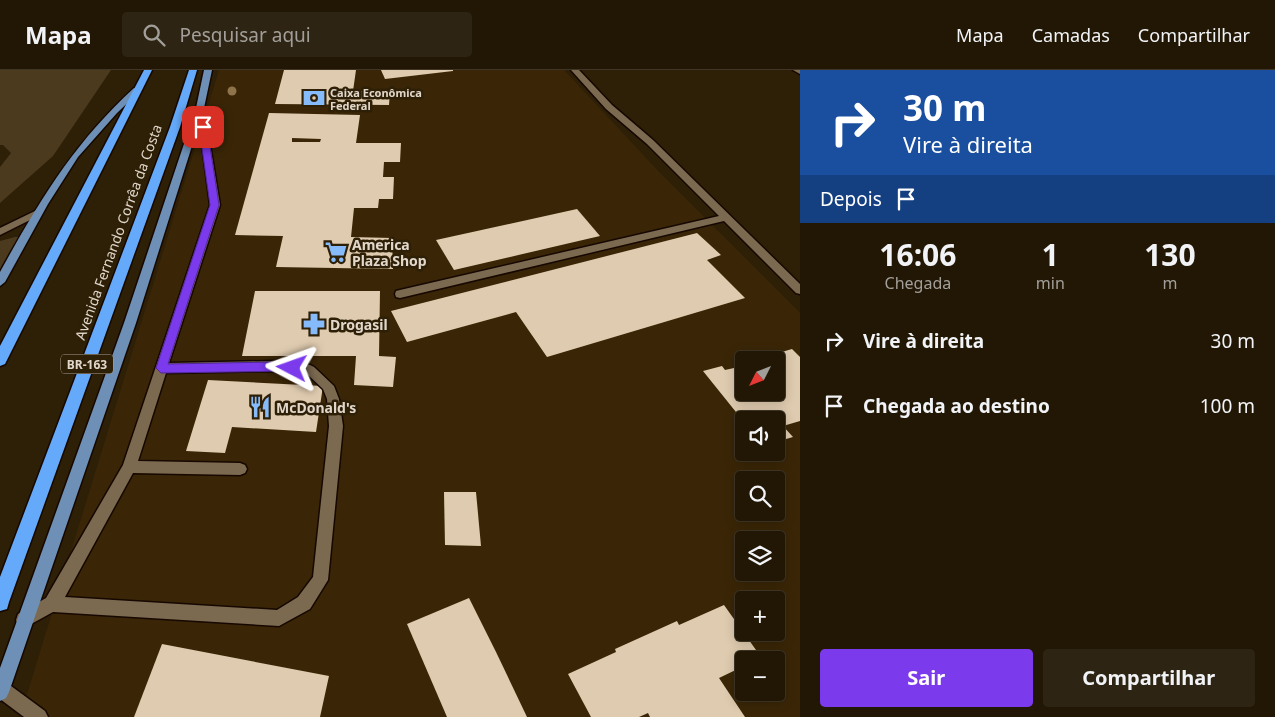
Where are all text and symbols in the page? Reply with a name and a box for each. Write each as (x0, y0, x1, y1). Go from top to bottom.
search box (122, 12, 472, 57)
text: Mapa (25, 18, 92, 51)
icon: search (140, 21, 168, 49)
text: Pesquisar aqui (180, 22, 311, 48)
text: Mapa (956, 23, 1004, 47)
text: Camadas (1032, 23, 1110, 47)
text: Compartilhar (1138, 23, 1250, 47)
text: 30 m (903, 84, 986, 131)
bank icon: Caixa Econômica Federal (301, 85, 327, 111)
place label: Caixa Econômica Federal (330, 85, 422, 113)
icon: right (820, 90, 885, 155)
pin (182, 106, 224, 148)
icon: arrive (189, 113, 217, 141)
street label: Avenida Fernando Corrêa da Costa (70, 122, 166, 342)
text: Vire à direita (903, 129, 1033, 159)
icon: arrive (892, 185, 920, 213)
text: Depois (820, 186, 882, 212)
text: 16:06 (879, 234, 956, 275)
text: 1 (1042, 234, 1059, 275)
text: 130 (1144, 234, 1196, 275)
place label: America Plaza Shop (352, 235, 427, 270)
supermarket icon: America Plaza Shop (323, 239, 349, 265)
text: Chegada (885, 272, 951, 294)
text: min (1036, 272, 1065, 294)
text: m (1162, 272, 1177, 294)
pharmacy icon: Drogasil (301, 311, 327, 337)
place label: Drogasil (330, 315, 388, 334)
icon: right (820, 327, 848, 355)
text: Vire à direita (863, 328, 984, 354)
text: 30 m (1211, 328, 1255, 354)
position arrow (265, 341, 317, 393)
north arrow (735, 351, 785, 401)
map controls (735, 351, 785, 701)
road number: BR-163 (61, 354, 113, 374)
icon: arrive (820, 392, 848, 420)
text: Chegada ao destino (863, 393, 1050, 419)
text: 100 m (1200, 393, 1255, 419)
restaurant icon: McDonald's (247, 394, 273, 420)
place label: McDonald's (276, 398, 356, 417)
button: sound (735, 411, 785, 461)
button: search (735, 471, 785, 521)
button: layers (735, 531, 785, 581)
button: + (735, 591, 785, 641)
button: Sair (820, 649, 1033, 707)
button: Compartilhar (1043, 649, 1255, 707)
button: − (735, 651, 785, 701)

